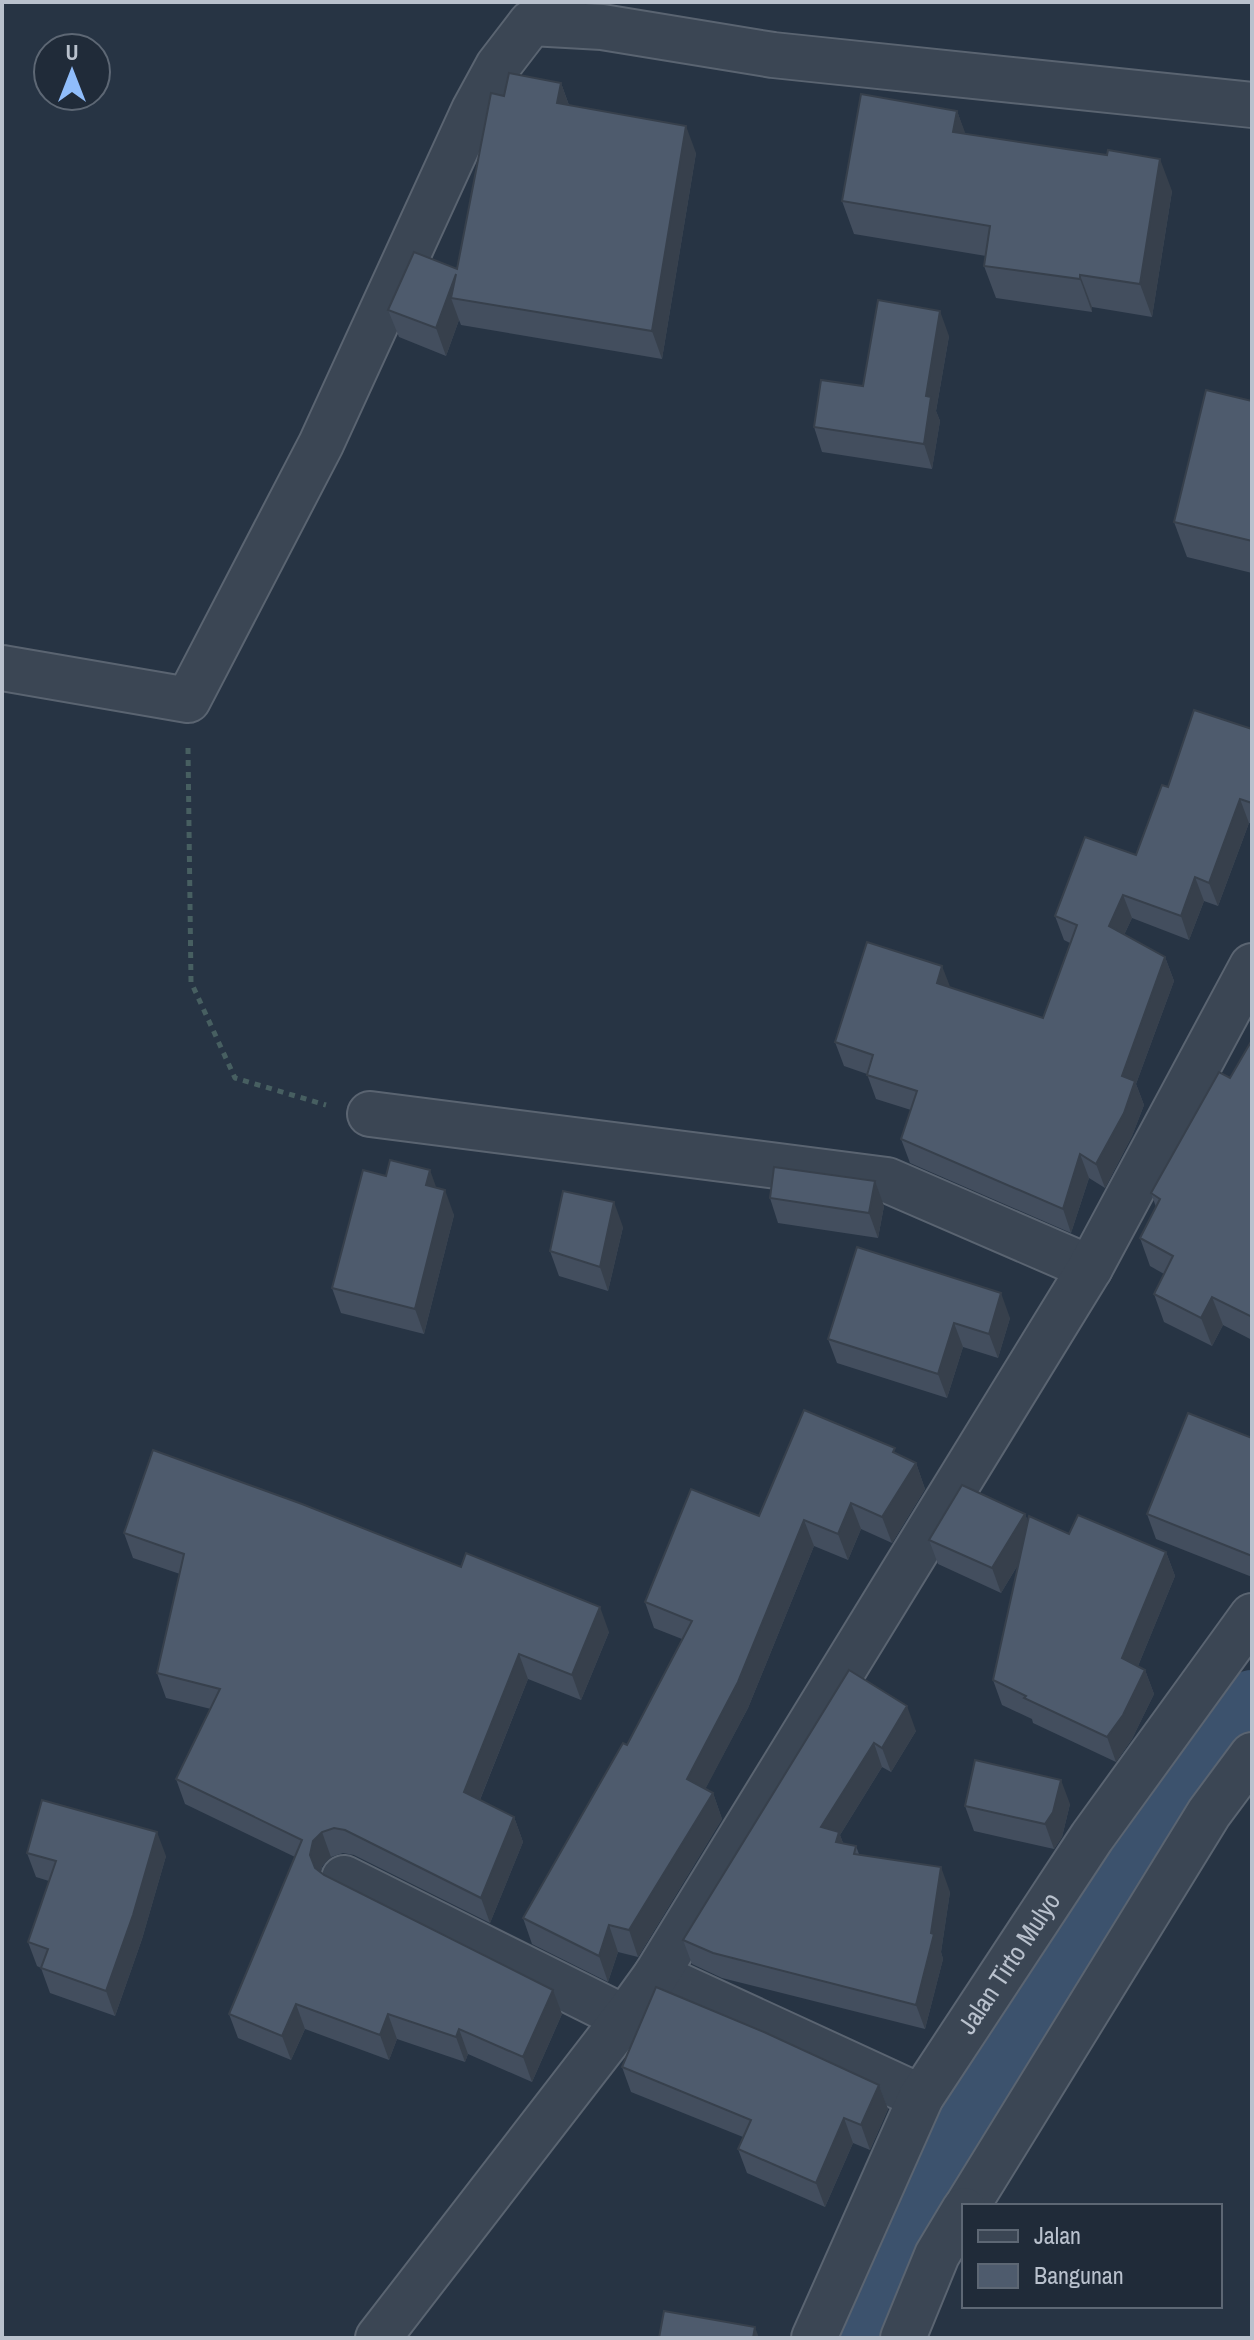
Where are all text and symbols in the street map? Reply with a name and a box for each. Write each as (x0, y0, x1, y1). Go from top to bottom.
north arrow (32, 32, 112, 112)
text: U (65, 37, 79, 67)
street label: Jalan Tirto Mulyo (949, 1885, 1068, 2040)
legend (962, 2204, 1222, 2308)
text: Jalan (1034, 2219, 1081, 2251)
text: Bangunan (1034, 2259, 1124, 2291)

